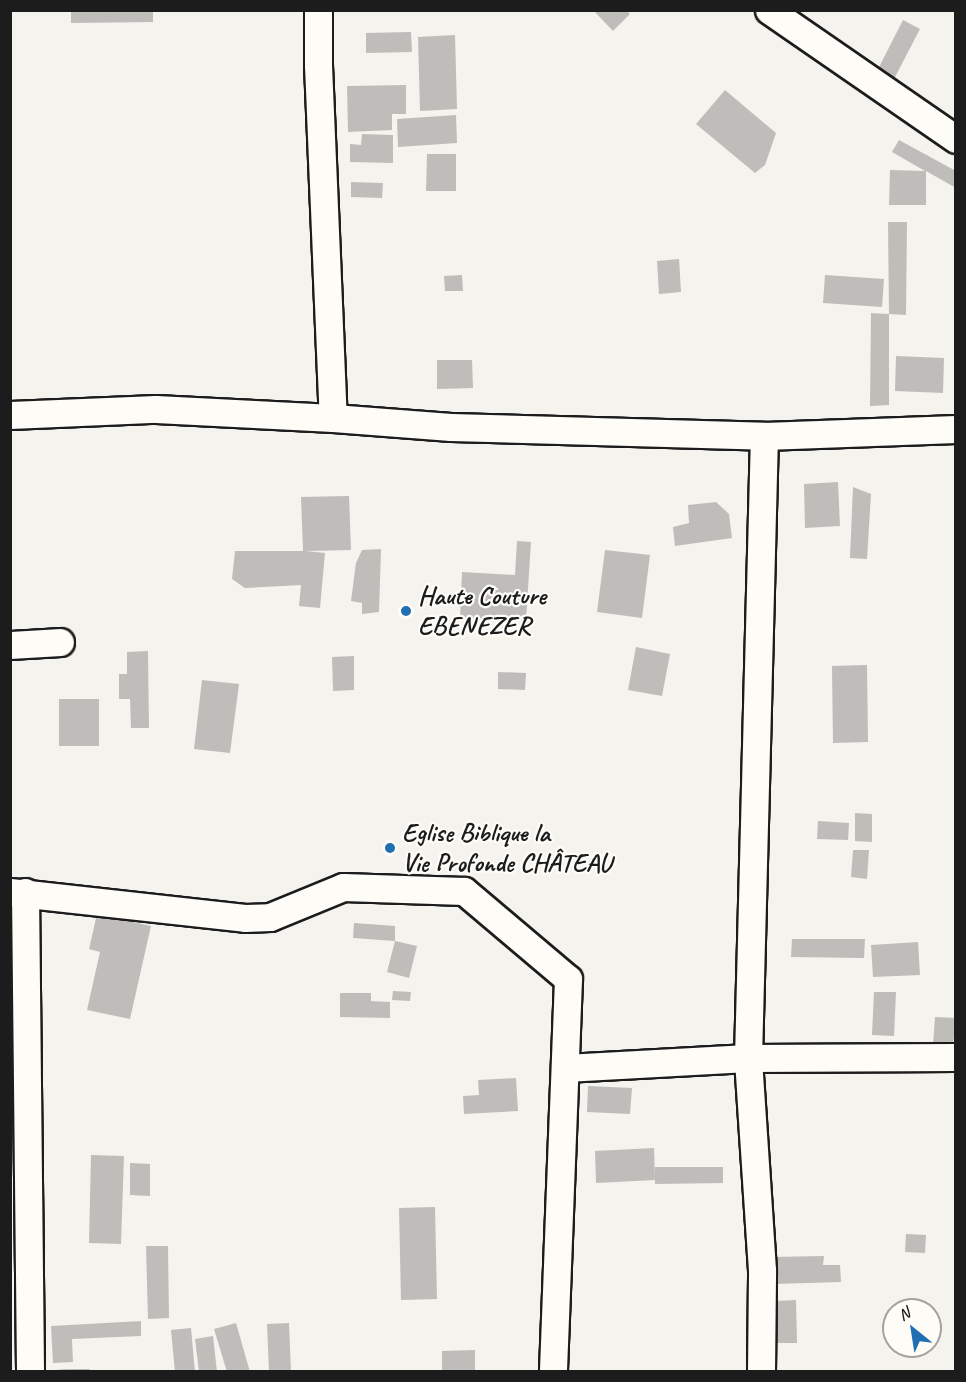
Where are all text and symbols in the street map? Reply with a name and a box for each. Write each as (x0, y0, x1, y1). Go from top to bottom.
place label: Haute Couture EBENEZER (418, 580, 545, 642)
marker: Haute Couture EBENEZER (399, 604, 413, 618)
place label: Eglise Biblique la Vie Profonde CHÂTEAU (402, 817, 612, 879)
marker: Eglise Biblique la Vie Profonde CHÂTEAU (383, 841, 397, 855)
north arrow (882, 1298, 942, 1358)
text: N (895, 1303, 913, 1325)

